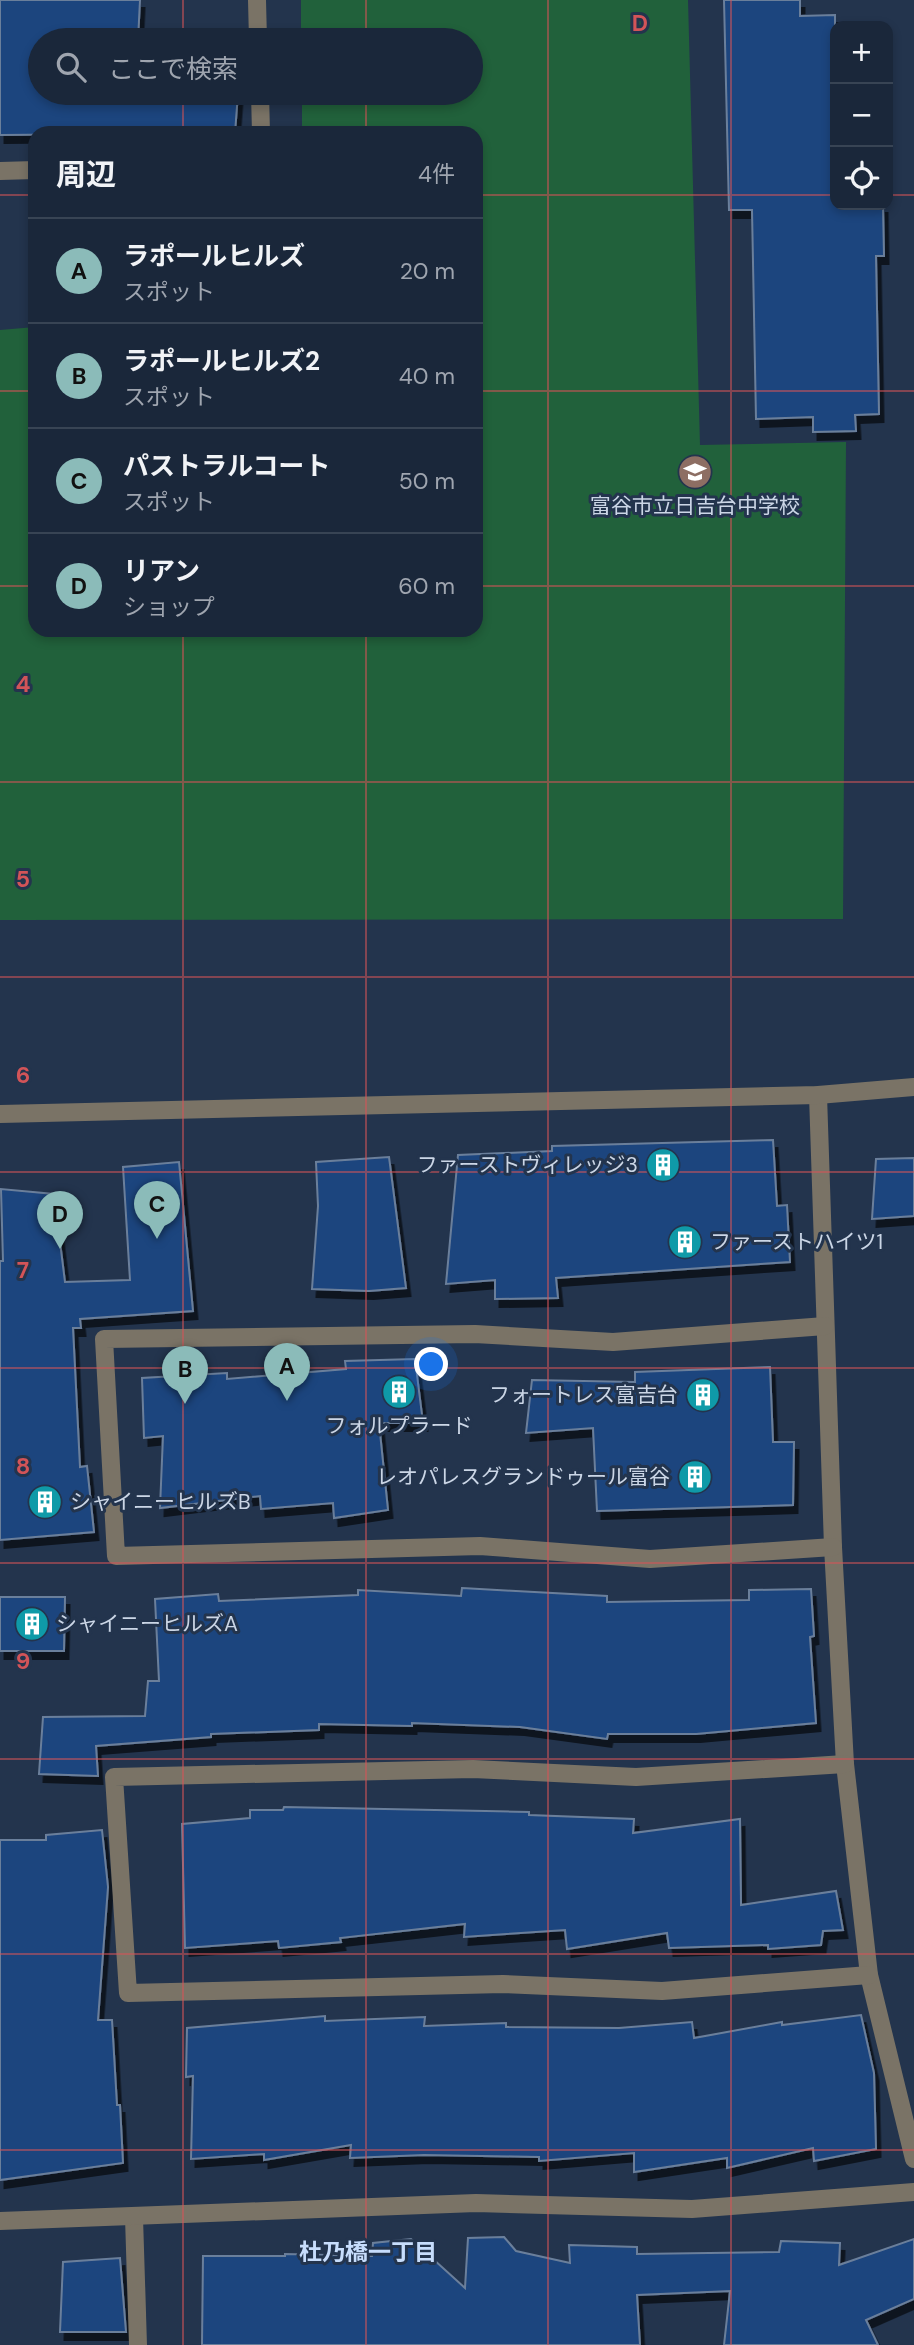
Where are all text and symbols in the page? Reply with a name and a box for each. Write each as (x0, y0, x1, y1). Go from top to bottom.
text: D (632, 8, 648, 38)
map controls (830, 21, 893, 210)
button: + (830, 21, 893, 84)
search box (28, 28, 483, 105)
icon: search (52, 48, 90, 86)
text: ここで検索 (108, 52, 238, 86)
button: − (830, 84, 893, 147)
button: locate (830, 147, 893, 210)
text: 周辺 (56, 155, 116, 194)
text: 4件 (418, 159, 455, 189)
text: ラポールヒルズ (123, 239, 305, 273)
text: A (71, 256, 87, 286)
text: 20 m (400, 256, 455, 286)
text: スポット (123, 277, 215, 307)
text: ラポールヒルズ2 (123, 344, 320, 378)
text: B (72, 361, 86, 391)
text: 40 m (399, 361, 455, 391)
text: スポット (123, 382, 215, 412)
text: パストラルコート (123, 449, 330, 483)
school or university icon: 富谷市立日吉台中学校 (676, 453, 714, 491)
text: C (71, 466, 87, 496)
text: 50 m (399, 466, 455, 496)
text: スポット (123, 487, 215, 517)
place label: 富谷市立日吉台中学校 (590, 492, 800, 520)
text: リアン (123, 554, 200, 588)
text: D (71, 571, 87, 601)
text: 60 m (398, 571, 455, 601)
text: ショップ (123, 592, 215, 622)
text: 4 (16, 669, 31, 699)
text: 5 (16, 864, 30, 894)
text: 6 (16, 1060, 30, 1090)
building icon: ファーストヴィレッジ3 (644, 1146, 682, 1184)
place label: ファーストヴィレッジ3 (417, 1151, 638, 1179)
pin: C (134, 1181, 180, 1239)
pin: D (37, 1191, 83, 1249)
building icon: ファーストハイツ1 (666, 1223, 704, 1261)
place label: ファーストハイツ1 (710, 1228, 883, 1256)
text: 7 (17, 1255, 29, 1285)
pin: A (264, 1343, 310, 1401)
pin: B (162, 1346, 208, 1404)
your location (414, 1347, 448, 1381)
building icon: フォルプラード (380, 1373, 418, 1411)
building icon: フォートレス富吉台 (684, 1376, 722, 1414)
place label: フォートレス富吉台 (489, 1381, 678, 1409)
place label: フォルプラード (326, 1412, 473, 1440)
text: 8 (16, 1451, 30, 1481)
building icon: レオパレスグランドゥール富谷 (676, 1458, 714, 1496)
place label: レオパレスグランドゥール富谷 (376, 1463, 670, 1491)
building icon: シャイニーヒルズB (26, 1483, 64, 1521)
place label: シャイニーヒルズB (70, 1488, 251, 1516)
building icon: シャイニーヒルズA (13, 1605, 51, 1643)
place label: シャイニーヒルズA (56, 1610, 238, 1638)
text: 9 (16, 1646, 30, 1676)
district label: 杜乃橋一丁目 (299, 2237, 437, 2267)

